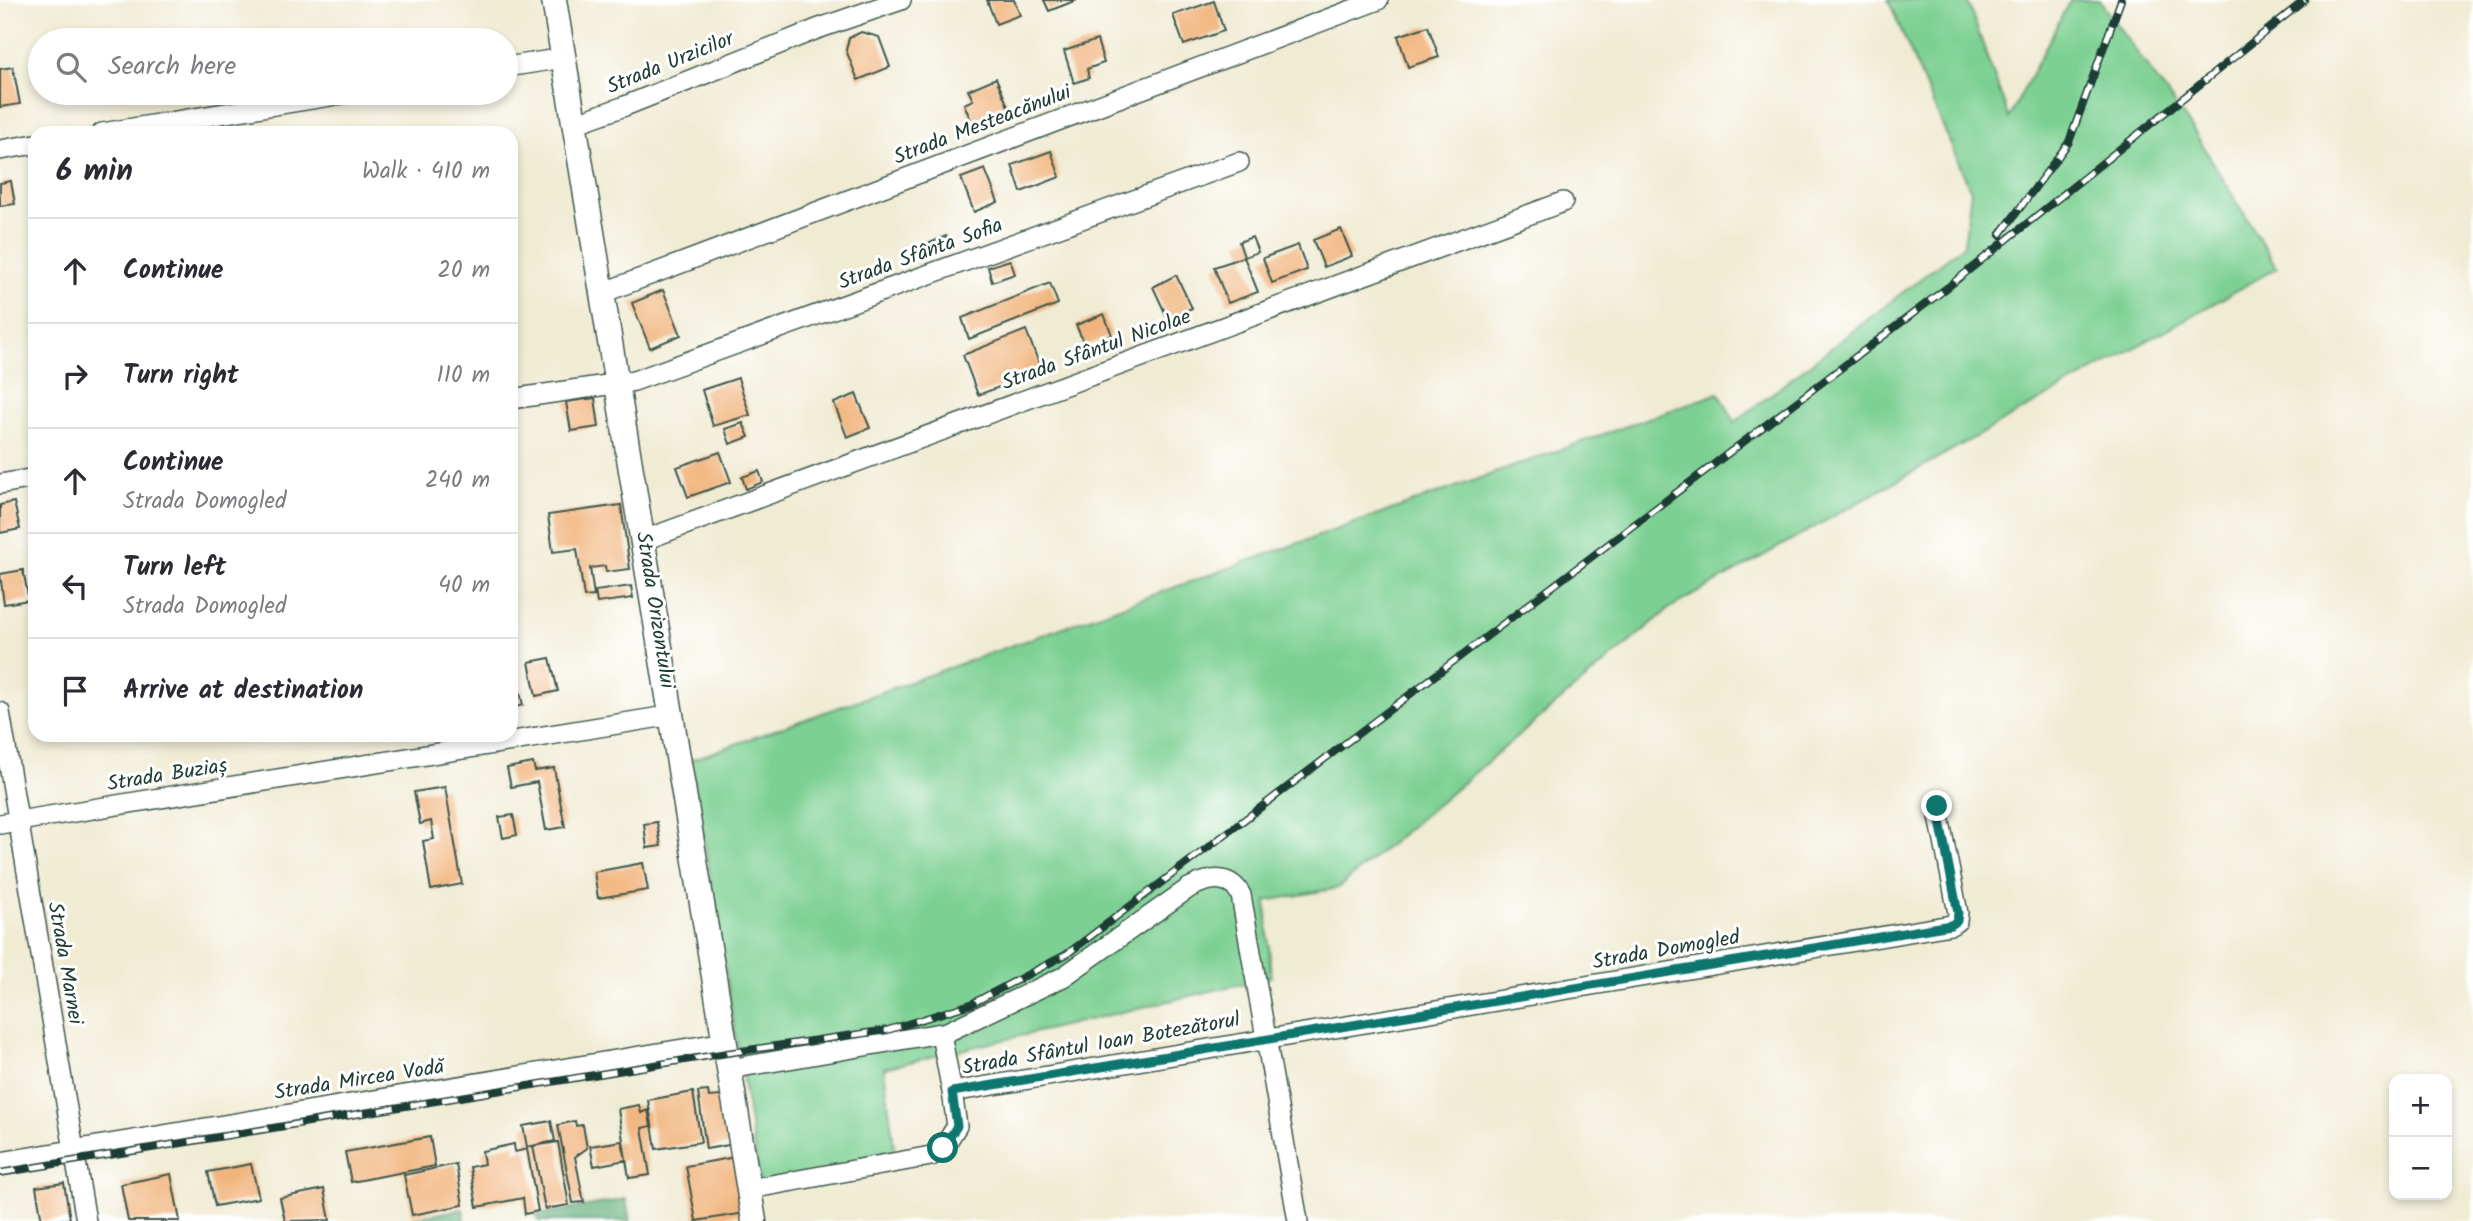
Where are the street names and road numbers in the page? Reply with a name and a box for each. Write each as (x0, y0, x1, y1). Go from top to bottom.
street label: Strada Urzicilor (602, 23, 740, 104)
street label: Strada Mesteacănului (889, 76, 1077, 174)
street label: Strada Sfânta Sofia (834, 209, 1007, 299)
street label: Strada Sfântul Nicolae (997, 301, 1196, 400)
street label: Strada Orizontului (626, 530, 683, 692)
street label: Strada Buziaș (105, 750, 230, 801)
street label: Strada Marnei (38, 899, 92, 1028)
street label: Strada Domogled (1590, 921, 1743, 980)
street label: Strada Sfântul Ioan Botezătorul (960, 1004, 1243, 1085)
street label: Strada Mircea Vodă (272, 1050, 449, 1110)

